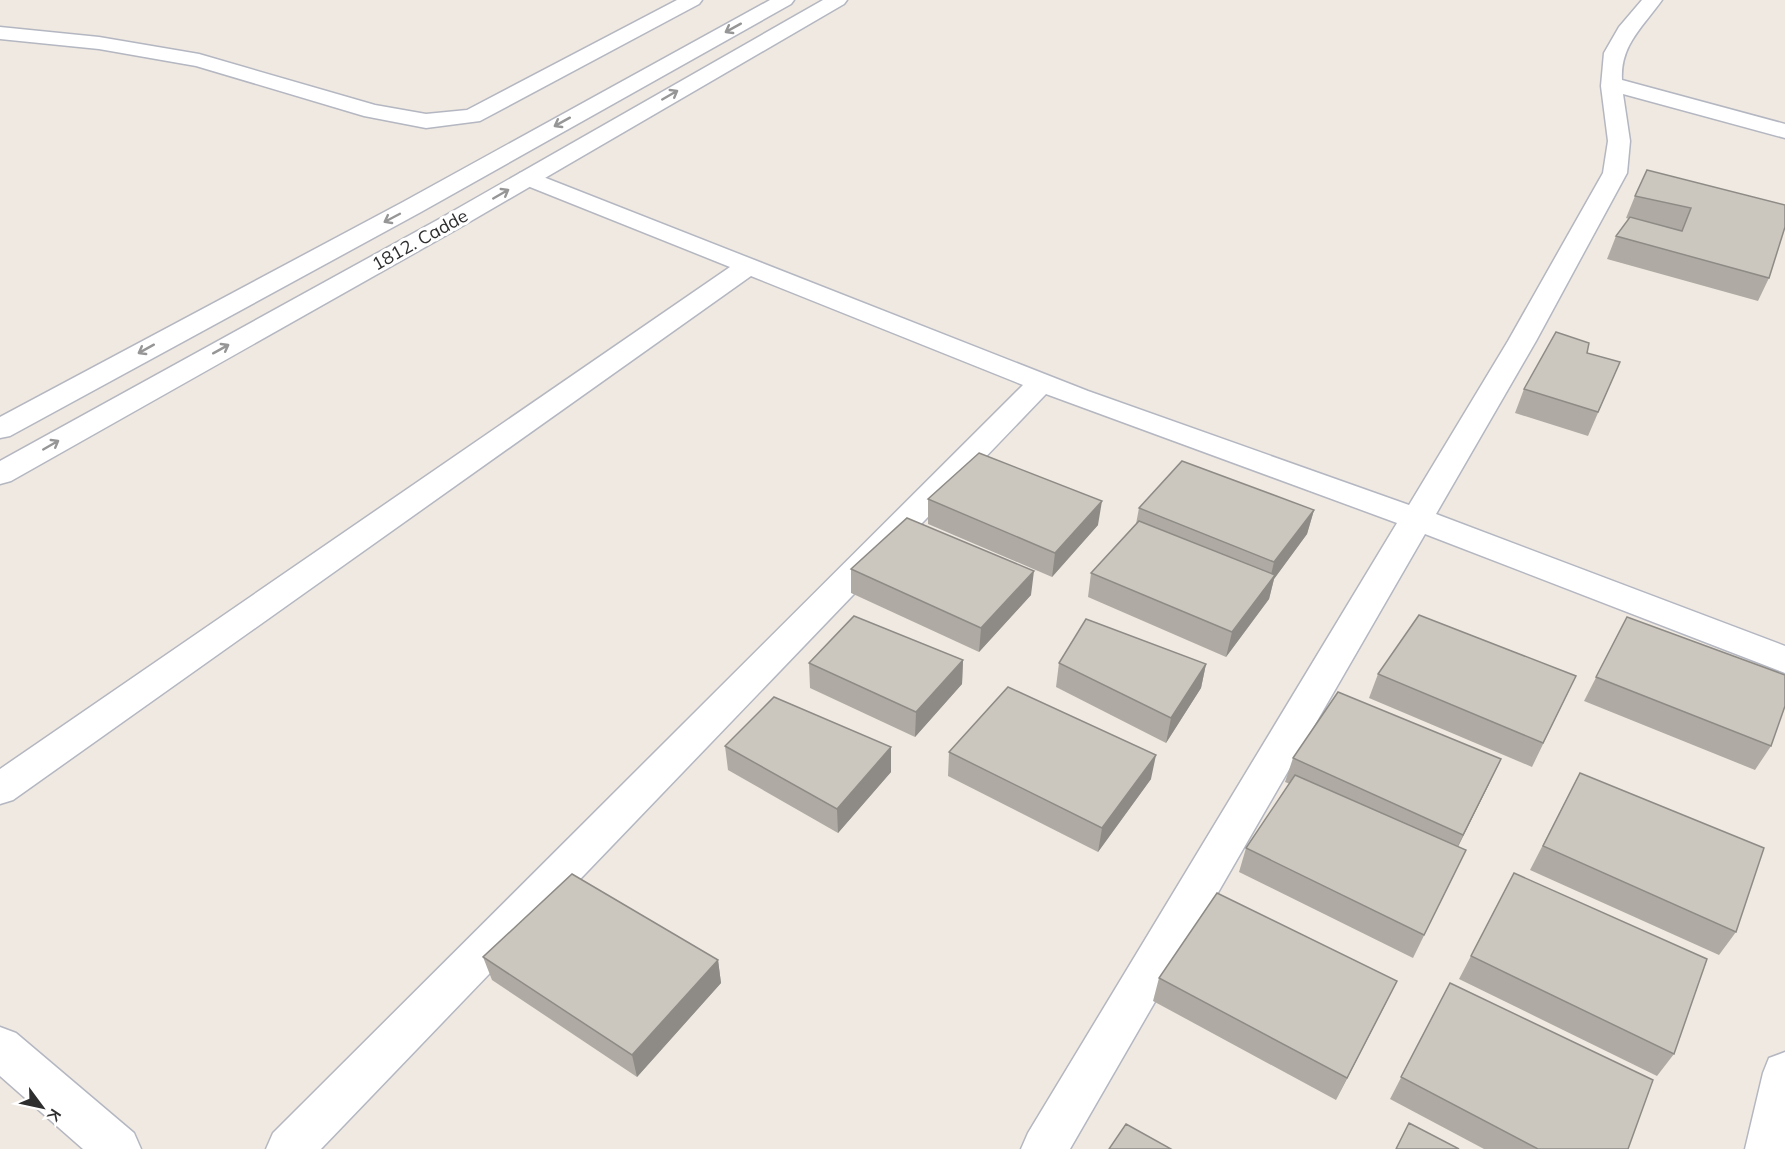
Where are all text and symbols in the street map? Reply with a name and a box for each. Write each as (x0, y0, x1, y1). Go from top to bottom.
one-way arrow (725, 22, 742, 34)
one-way arrow (661, 89, 678, 101)
one-way arrow (554, 117, 571, 129)
one-way arrow (492, 187, 509, 199)
street label: 1812. Cadde (368, 204, 472, 275)
one-way arrow (384, 213, 402, 224)
one-way arrow (138, 343, 155, 355)
one-way arrow (211, 343, 229, 354)
one-way arrow (42, 439, 59, 451)
north arrow (12, 1077, 72, 1137)
text: K (43, 1105, 66, 1126)

